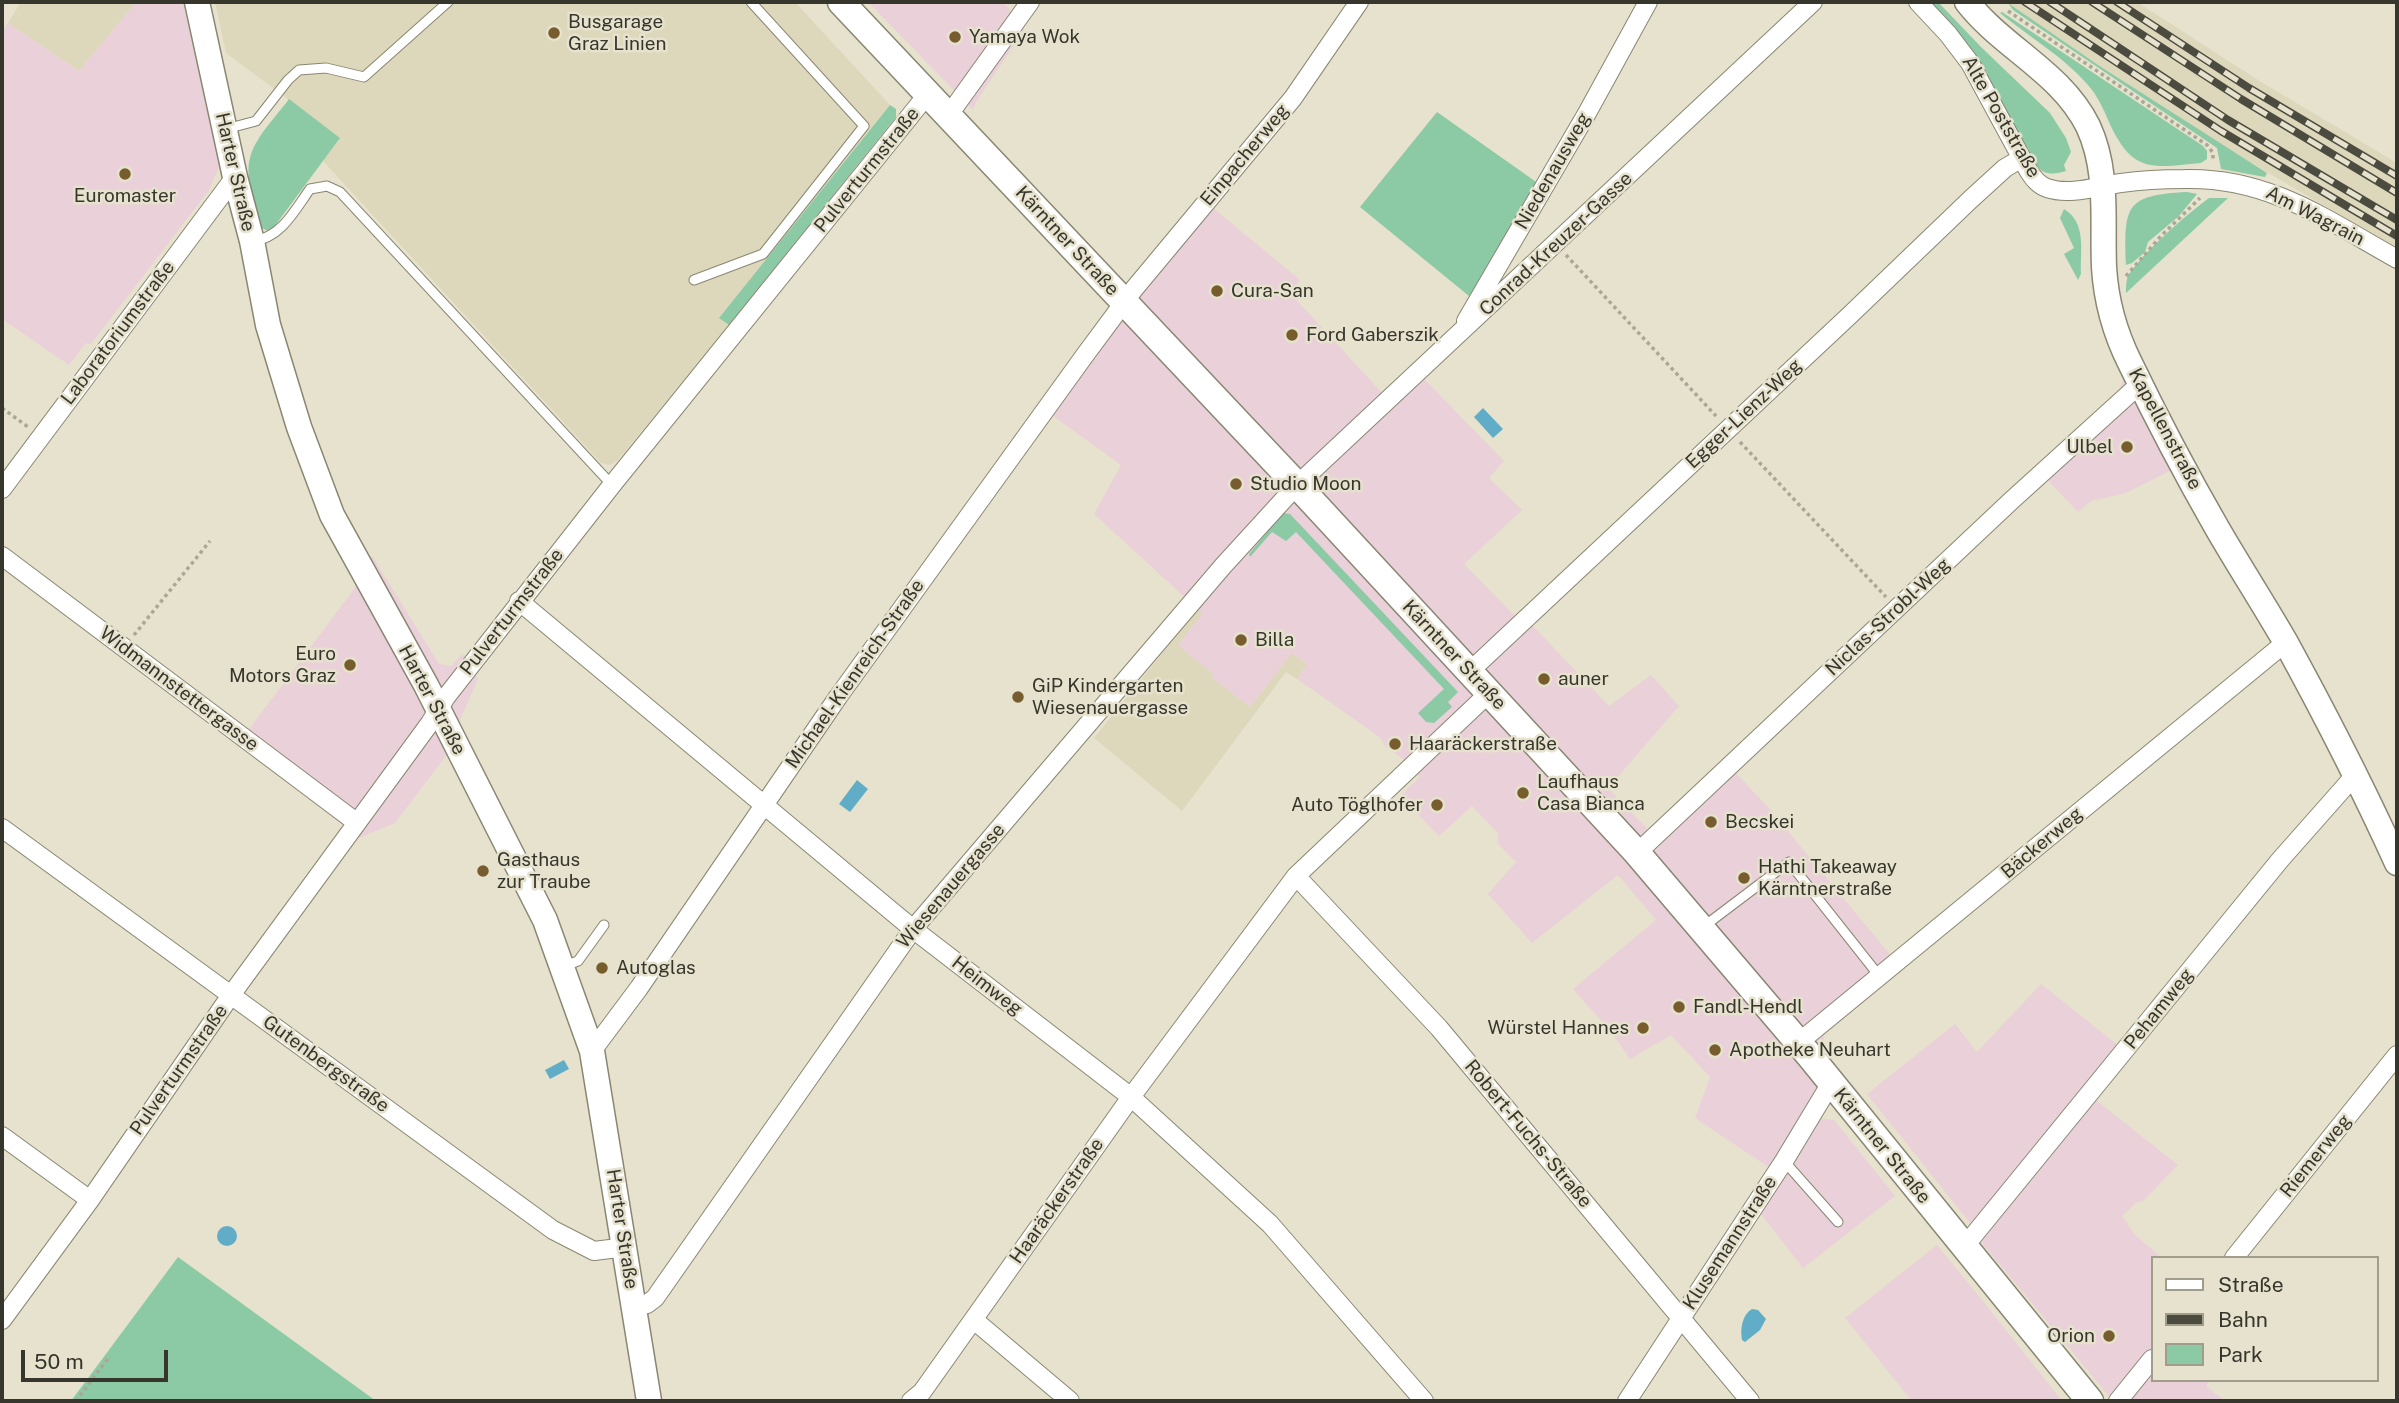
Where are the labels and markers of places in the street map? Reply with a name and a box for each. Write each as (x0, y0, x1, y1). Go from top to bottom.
place label: Busgarage Graz Linien (568, 11, 666, 55)
marker: Busgarage Graz Linien (546, 25, 562, 41)
place label: Yamaya Wok (969, 26, 1080, 48)
marker: Yamaya Wok (947, 29, 963, 45)
marker: Euromaster (117, 166, 133, 182)
place label: Euromaster (74, 185, 176, 207)
place label: Cura-San (1231, 280, 1314, 302)
marker: Cura-San (1209, 283, 1225, 299)
place label: Ford Gaberszik (1306, 324, 1439, 346)
marker: Ford Gaberszik (1284, 327, 1300, 343)
place label: Ulbel (2066, 436, 2113, 458)
marker: Ulbel (2119, 439, 2135, 455)
place label: Studio Moon (1250, 473, 1361, 495)
marker: Studio Moon (1228, 476, 1244, 492)
place label: Billa (1255, 629, 1294, 651)
marker: Billa (1233, 632, 1249, 648)
place label: Euro Motors Graz (229, 643, 336, 687)
marker: Euro Motors Graz (342, 657, 358, 673)
place label: auner (1558, 668, 1609, 690)
marker: auner (1536, 671, 1552, 687)
place label: GiP Kindergarten Wiesenauergasse (1032, 675, 1188, 719)
marker: GiP Kindergarten Wiesenauergasse (1010, 689, 1026, 705)
place label: Haaräckerstraße (1409, 733, 1557, 755)
marker: Haaräckerstraße (1387, 736, 1403, 752)
place label: Laufhaus Casa Bianca (1537, 771, 1645, 815)
marker: Laufhaus Casa Bianca (1515, 785, 1531, 801)
place label: Auto Töglhofer (1291, 794, 1423, 816)
marker: Auto Töglhofer (1429, 797, 1445, 813)
place label: Becskei (1725, 811, 1794, 833)
marker: Becskei (1703, 814, 1719, 830)
place label: Gasthaus zur Traube (497, 849, 591, 893)
place label: Hathi Takeaway Kärntnerstraße (1758, 856, 1897, 900)
marker: Gasthaus zur Traube (475, 863, 491, 879)
marker: Hathi Takeaway Kärntnerstraße (1736, 870, 1752, 886)
place label: Autoglas (616, 957, 696, 979)
marker: Autoglas (594, 960, 610, 976)
place label: Fandl-Hendl (1693, 996, 1803, 1018)
marker: Fandl-Hendl (1671, 999, 1687, 1015)
place label: Würstel Hannes (1487, 1017, 1629, 1039)
marker: Würstel Hannes (1635, 1020, 1651, 1036)
place label: Apotheke Neuhart (1729, 1039, 1891, 1061)
marker: Apotheke Neuhart (1707, 1042, 1723, 1058)
place label: Orion (2047, 1325, 2095, 1347)
marker: Orion (2101, 1328, 2117, 1344)

